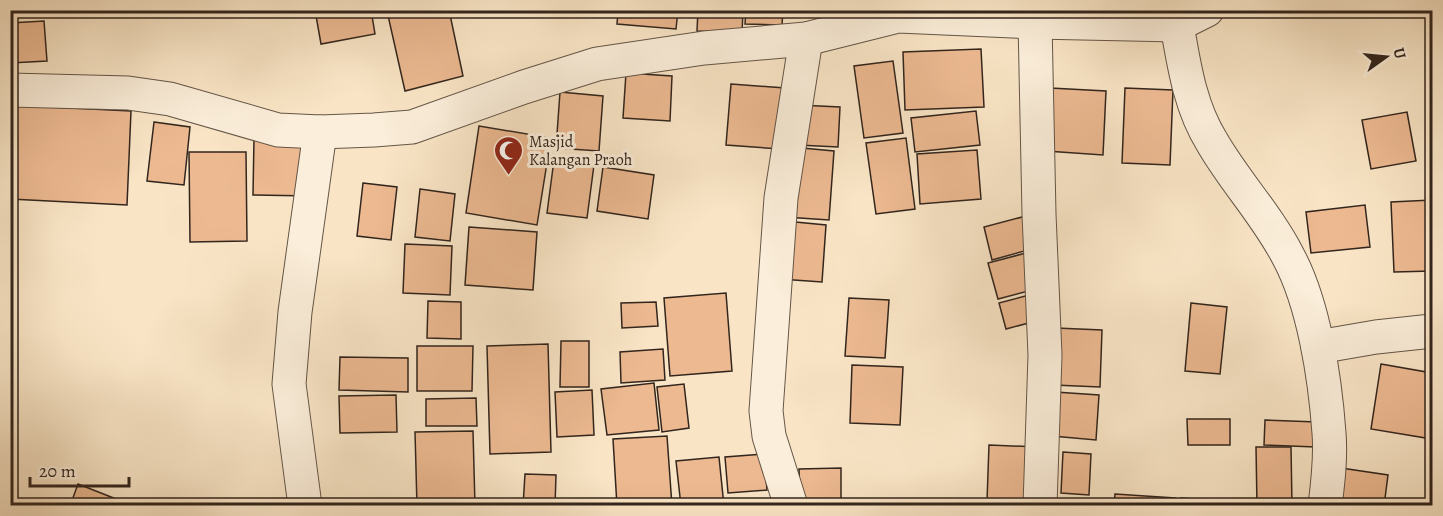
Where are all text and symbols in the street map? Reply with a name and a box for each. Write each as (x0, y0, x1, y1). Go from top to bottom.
north arrow (1356, 27, 1416, 87)
text: U (1388, 45, 1412, 62)
place label: Masjid Kalangan Praoh (529, 131, 633, 171)
mosque icon: Masjid Kalangan Praoh (492, 134, 524, 176)
scale bar (30, 450, 129, 488)
text: 20 m (39, 459, 76, 483)

